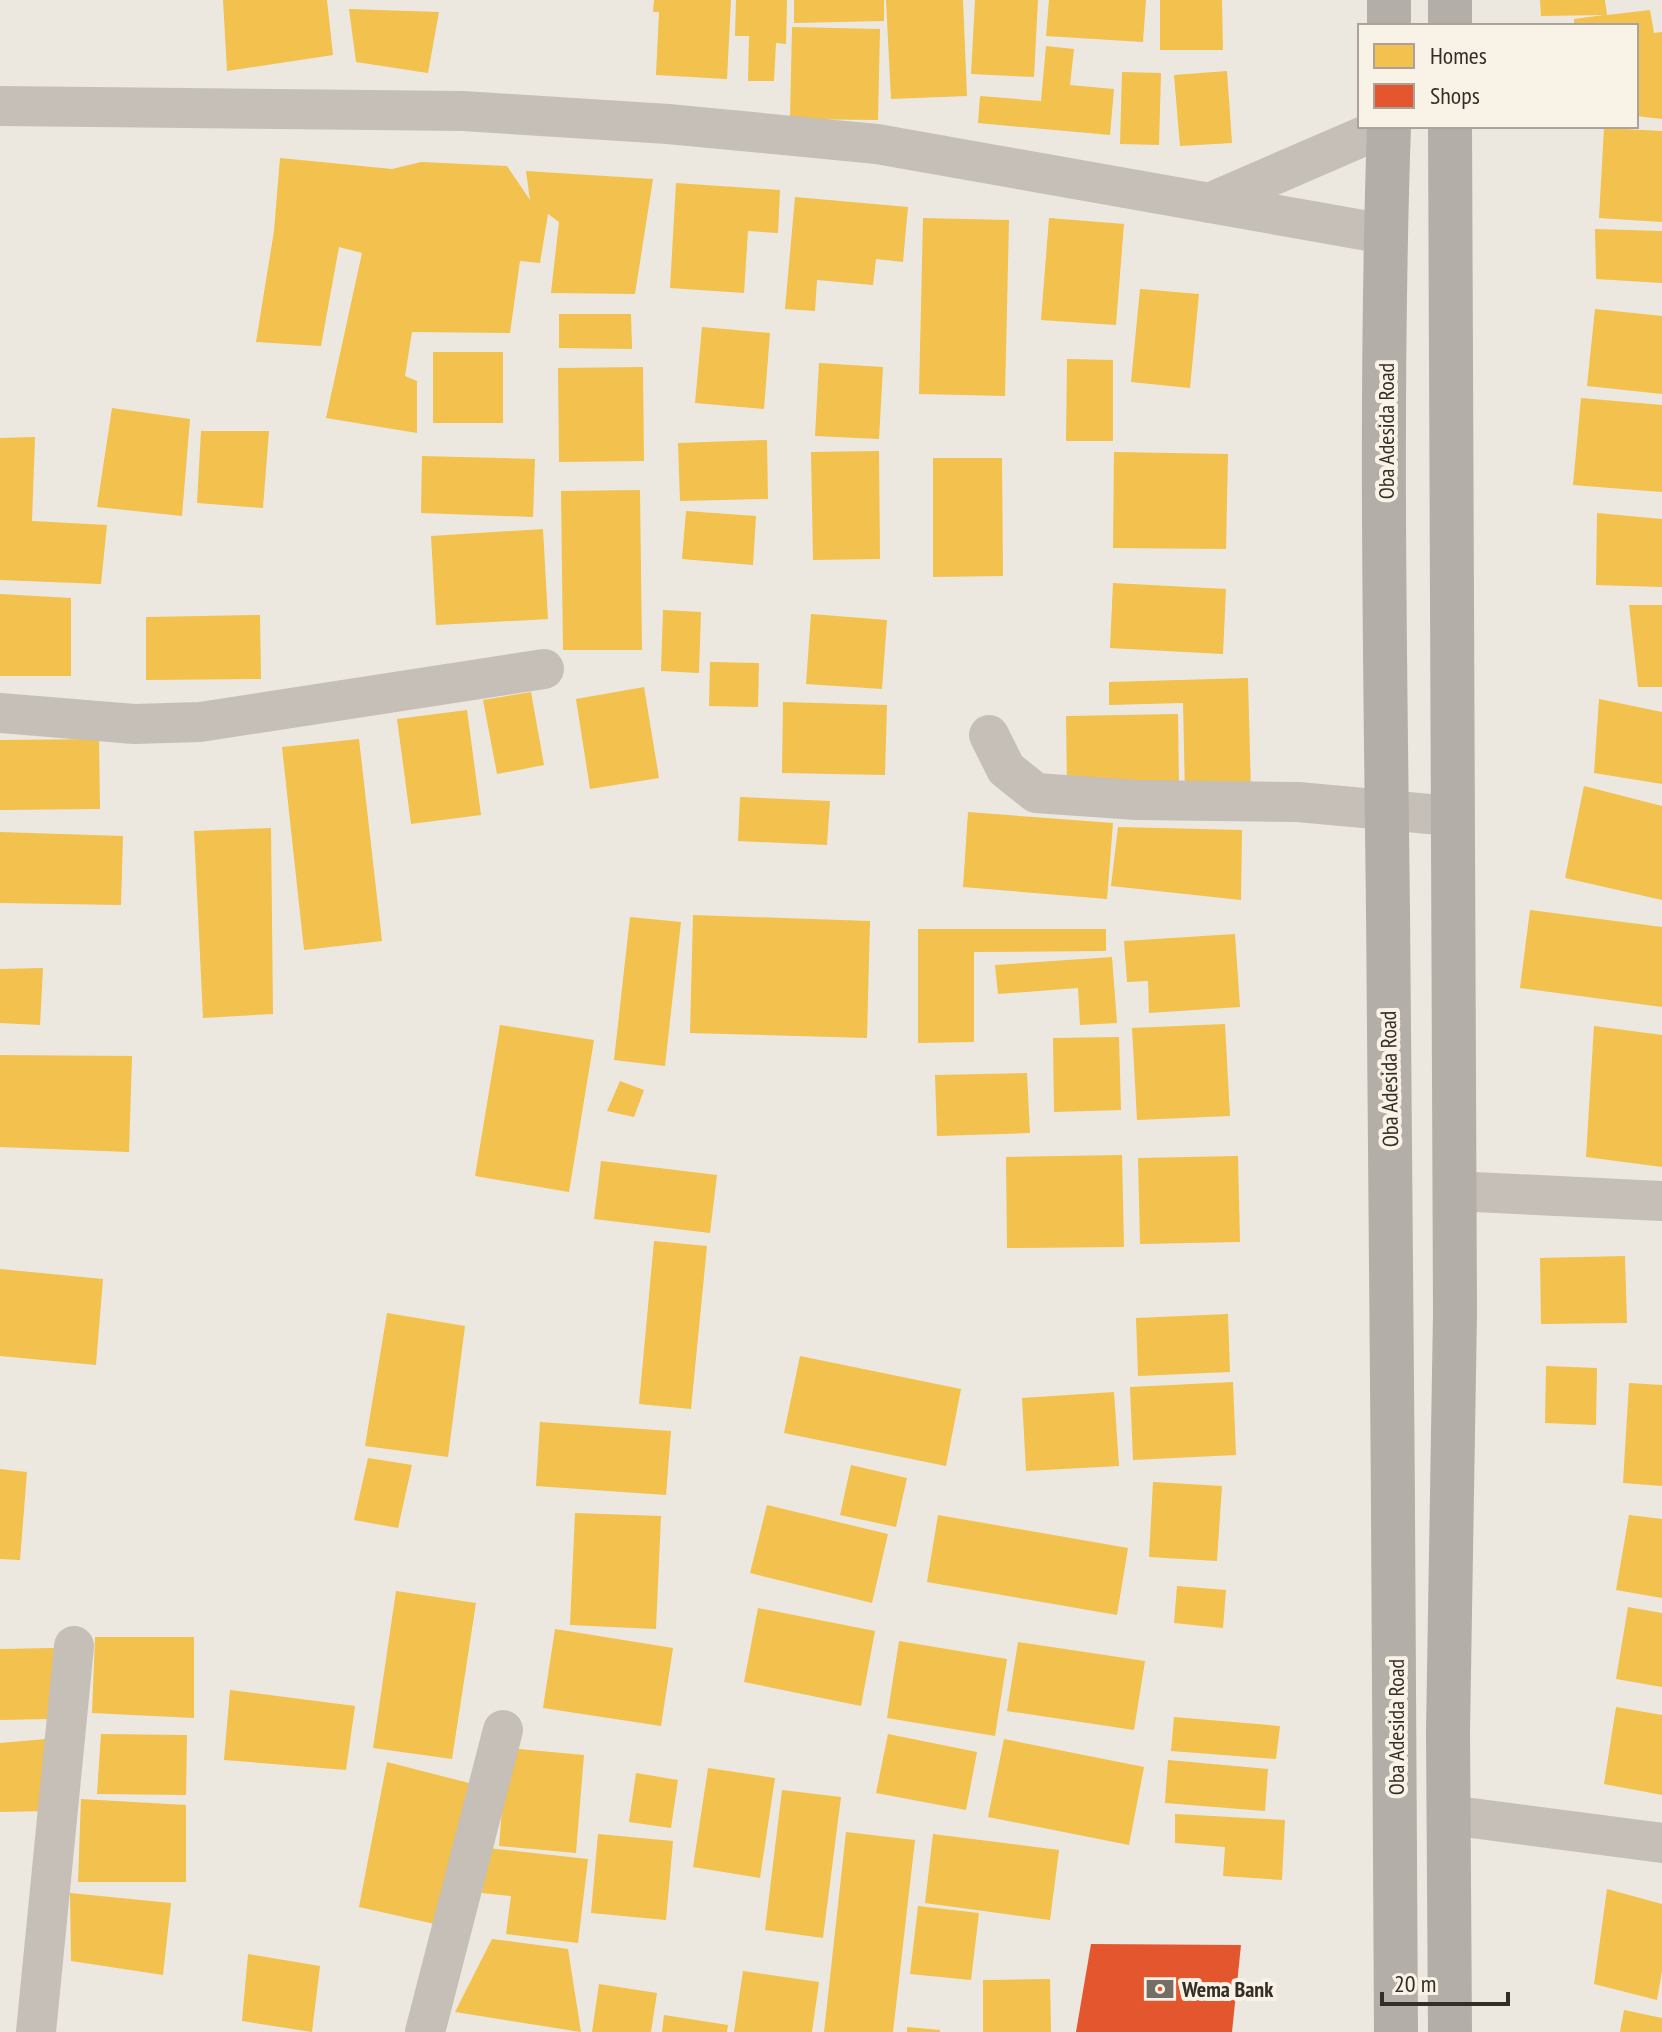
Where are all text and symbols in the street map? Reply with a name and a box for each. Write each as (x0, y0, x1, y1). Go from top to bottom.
legend (1358, 24, 1638, 128)
text: Homes (1430, 40, 1487, 71)
text: Shops (1430, 80, 1480, 111)
street label: Oba Adesida Road (1372, 363, 1400, 499)
street label: Oba Adesida Road (1374, 1011, 1404, 1147)
street label: Oba Adesida Road (1382, 1659, 1410, 1795)
scale bar (1382, 1956, 1508, 2006)
text: 20 m (1394, 1968, 1436, 1999)
bank icon: Wema Bank (1145, 1974, 1175, 2004)
place label: Wema Bank (1181, 1975, 1274, 2003)

